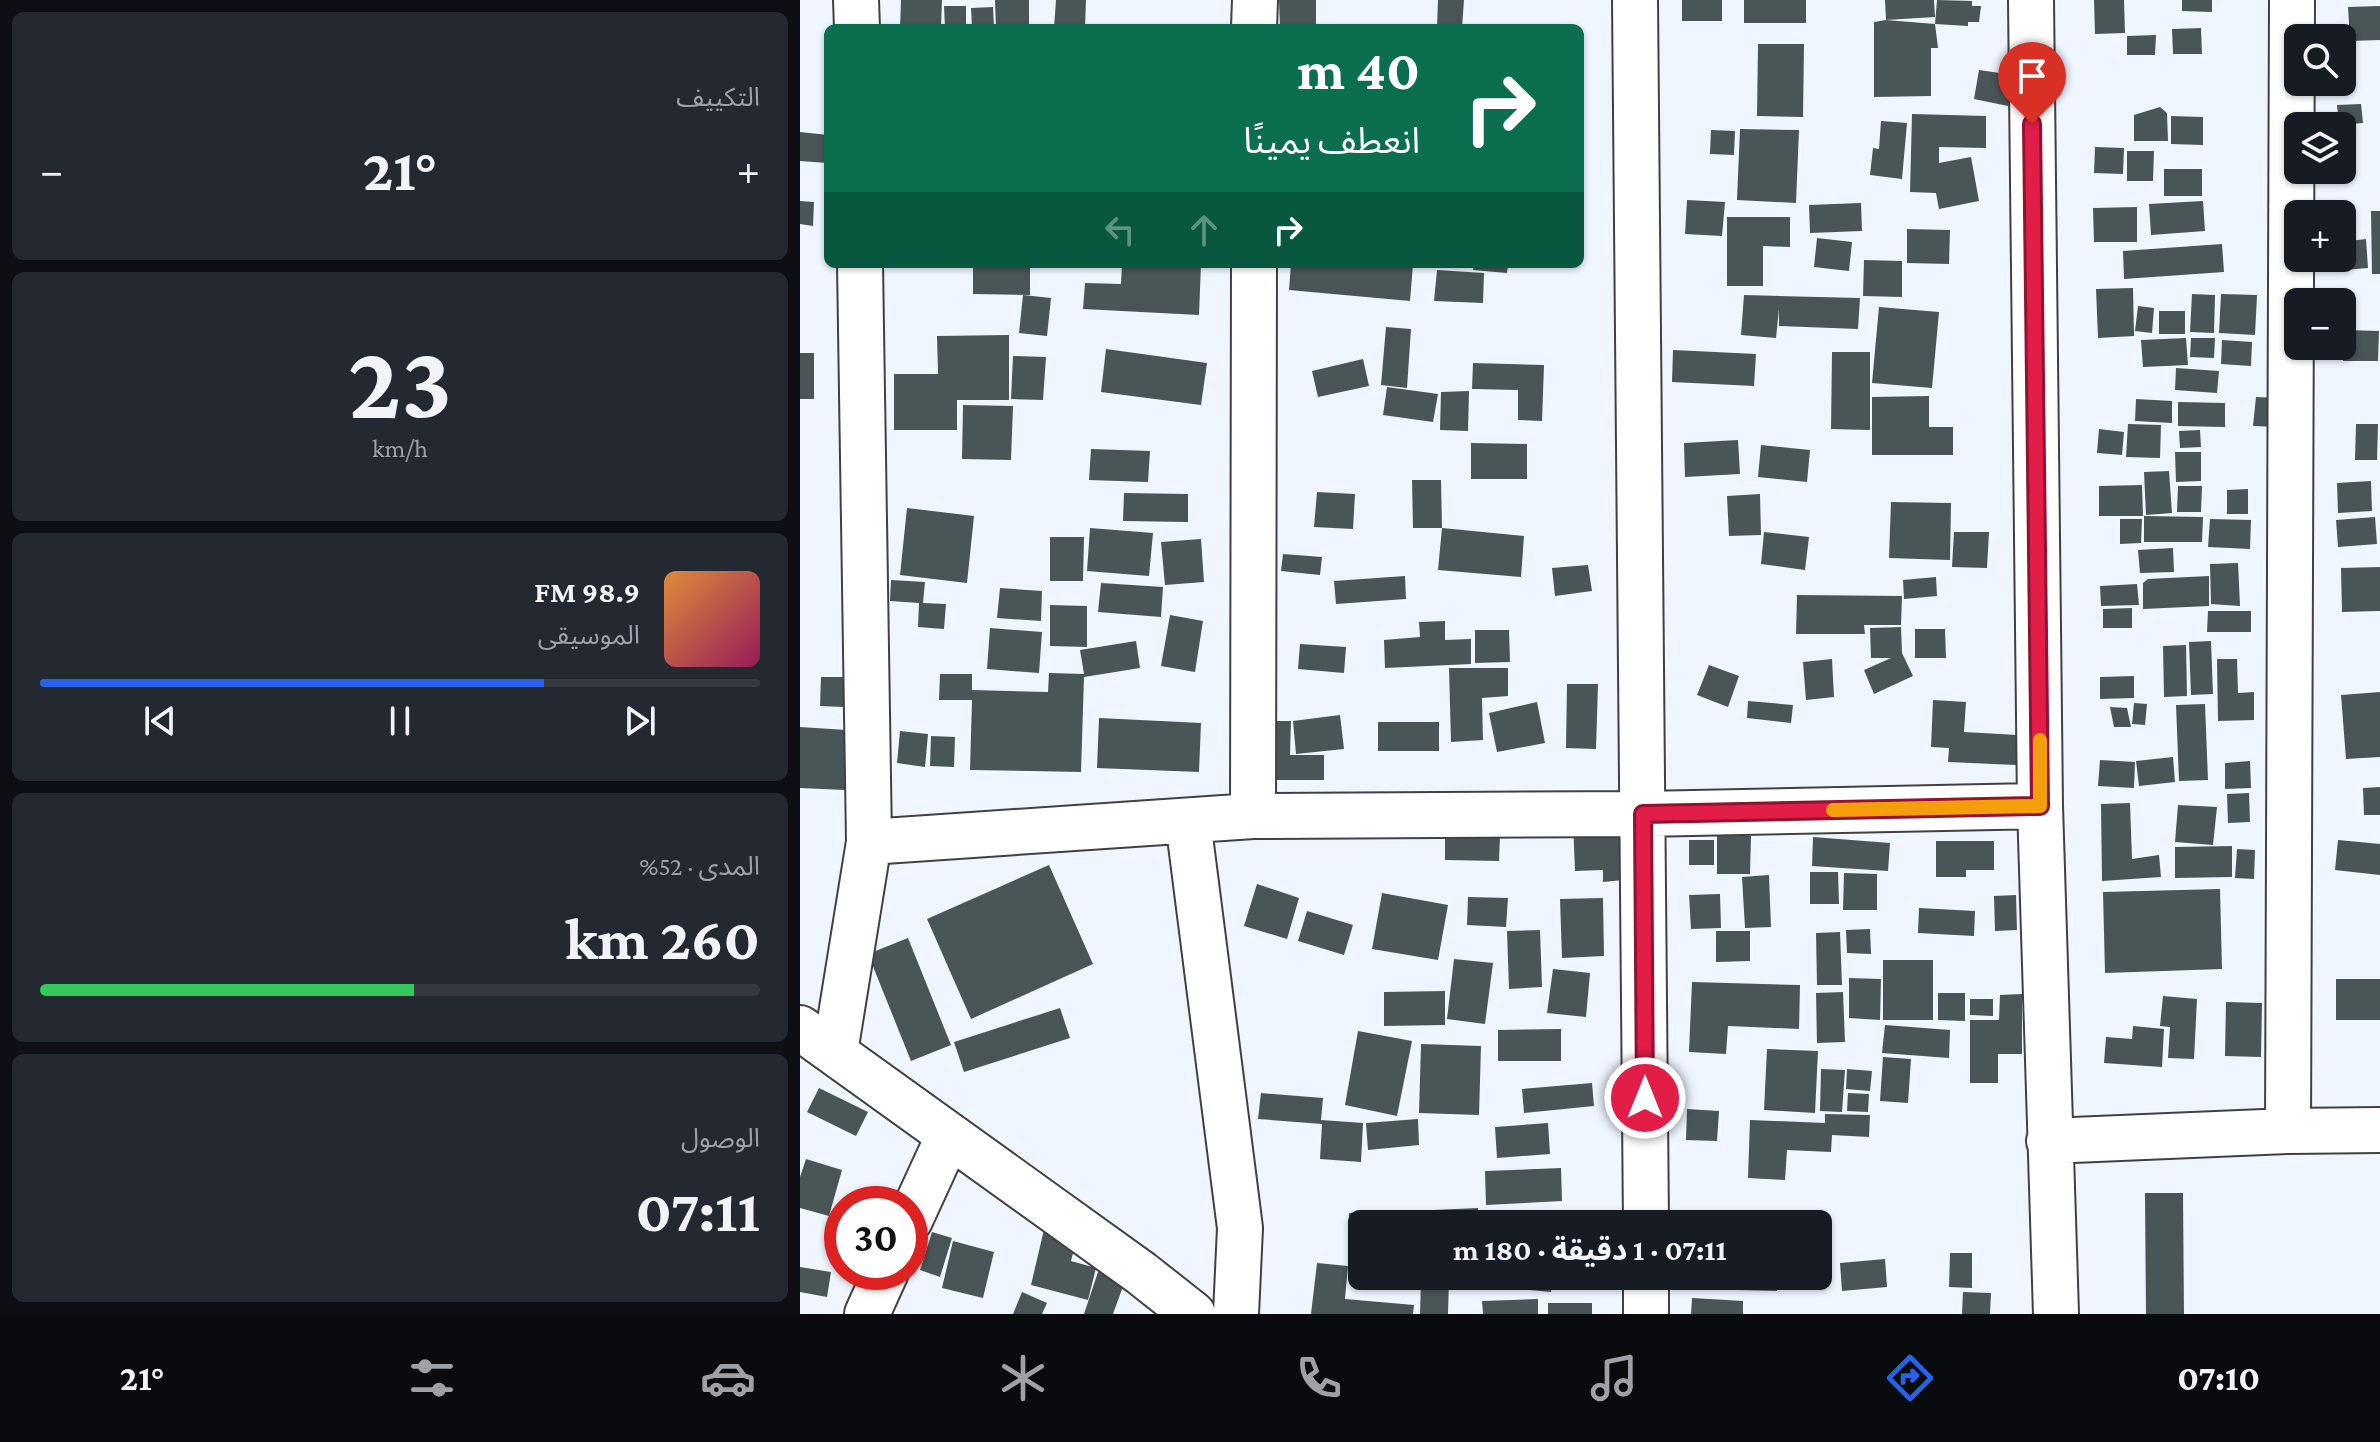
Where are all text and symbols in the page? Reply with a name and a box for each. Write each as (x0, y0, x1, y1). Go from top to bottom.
map controls (2284, 24, 2356, 360)
button: search (2284, 24, 2356, 96)
text: 40 m (1298, 39, 1420, 101)
pin (1998, 42, 2066, 124)
icon: arrive (2010, 54, 2054, 98)
icon: right (1448, 56, 1552, 160)
text: التكييف (676, 83, 760, 112)
button: layers (2284, 112, 2356, 184)
text: انعطف يمينًا (1243, 121, 1420, 161)
text: 21° (363, 136, 437, 203)
text: − (40, 146, 63, 194)
text: + (737, 146, 760, 194)
button: + (2284, 200, 2356, 272)
icon: left (1098, 208, 1142, 252)
icon: ahead (1182, 208, 1226, 252)
icon: right (1266, 208, 1310, 252)
button: − (2284, 288, 2356, 360)
text: 23 (348, 324, 452, 439)
text: km/h (372, 434, 428, 463)
text: 98.9 FM (534, 575, 640, 608)
text: الموسيقى (538, 621, 640, 650)
icon: previous (138, 699, 182, 743)
icon: pause (378, 699, 422, 743)
icon: next (618, 699, 662, 743)
text: المدى · 52% (639, 852, 760, 881)
text: 260 km (565, 905, 760, 972)
position arrow (1603, 1056, 1687, 1140)
text: الوصول (681, 1124, 760, 1153)
text: 07:11 (636, 1177, 760, 1244)
speed limit sign: 30 (824, 1186, 928, 1290)
text: 07:11 · 1 دقيقة · 180 m (1453, 1233, 1727, 1266)
icon: filters (404, 1350, 460, 1406)
icon: car (700, 1350, 756, 1406)
icon: climate (995, 1350, 1051, 1406)
icon: phone (1291, 1350, 1347, 1406)
icon: music (1586, 1350, 1642, 1406)
icon: directions (1882, 1350, 1938, 1406)
text: 21° (120, 1358, 165, 1398)
text: 07:10 (2177, 1358, 2260, 1398)

